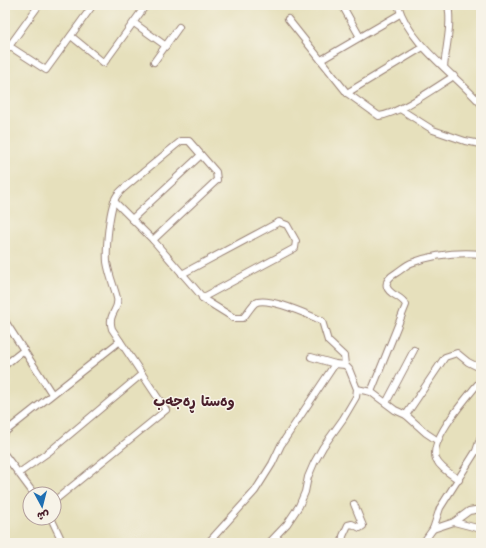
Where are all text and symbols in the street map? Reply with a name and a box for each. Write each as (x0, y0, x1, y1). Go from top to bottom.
district label: وەستا ڕەجەب (153, 391, 235, 413)
north arrow (22, 486, 62, 526)
text: ش (36, 505, 50, 525)

